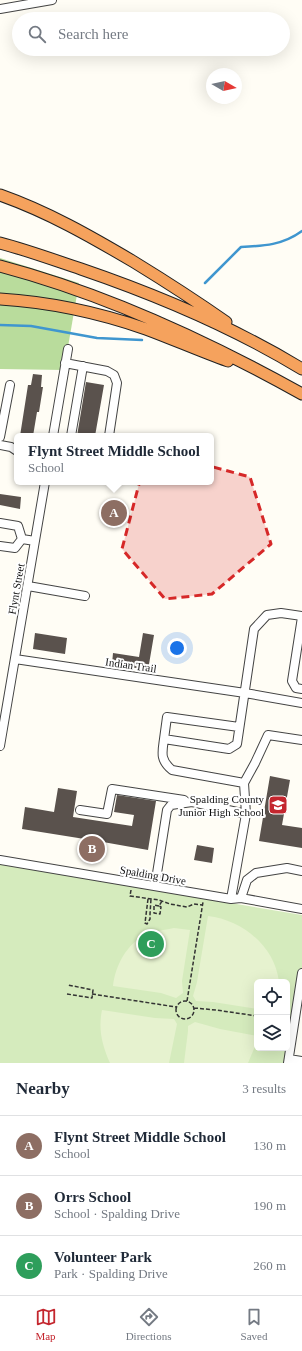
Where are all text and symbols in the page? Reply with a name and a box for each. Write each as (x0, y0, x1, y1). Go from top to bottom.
search box (12, 12, 290, 56)
icon: search (26, 23, 48, 45)
text: Search here (58, 26, 128, 42)
north arrow (206, 68, 242, 104)
popup (14, 433, 214, 485)
text: Flynt Street Middle School (28, 443, 200, 459)
text: School (28, 460, 64, 475)
pin: A (101, 498, 127, 528)
street label: Flynt Street (6, 563, 26, 615)
your location (167, 638, 187, 658)
street label: Indian Trail (105, 655, 157, 675)
place label: Spalding County Junior High School (178, 793, 264, 818)
school or university icon: Spalding County Junior High School (267, 794, 289, 816)
pin: B (79, 834, 105, 864)
street label: Spalding Drive (119, 863, 187, 887)
pin: C (138, 929, 164, 959)
map controls (254, 979, 290, 1051)
button: locate (254, 979, 290, 1015)
button: layers (254, 1015, 290, 1051)
text: Nearby (16, 1079, 70, 1098)
text: 3 results (242, 1081, 286, 1096)
text: Flynt Street Middle School (54, 1129, 226, 1145)
text: A (24, 1138, 34, 1153)
text: 130 m (253, 1138, 286, 1153)
text: School (54, 1146, 90, 1161)
text: Orrs School (54, 1189, 131, 1205)
text: B (25, 1198, 33, 1213)
text: 190 m (253, 1198, 286, 1213)
text: School · Spalding Drive (54, 1206, 180, 1221)
text: Volunteer Park (54, 1249, 152, 1265)
text: C (24, 1258, 34, 1273)
text: 260 m (253, 1258, 286, 1273)
text: Park · Spalding Drive (54, 1266, 168, 1281)
tab: Map (35, 1306, 57, 1342)
tab: Directions (126, 1306, 171, 1342)
tab: Saved (241, 1306, 267, 1342)

